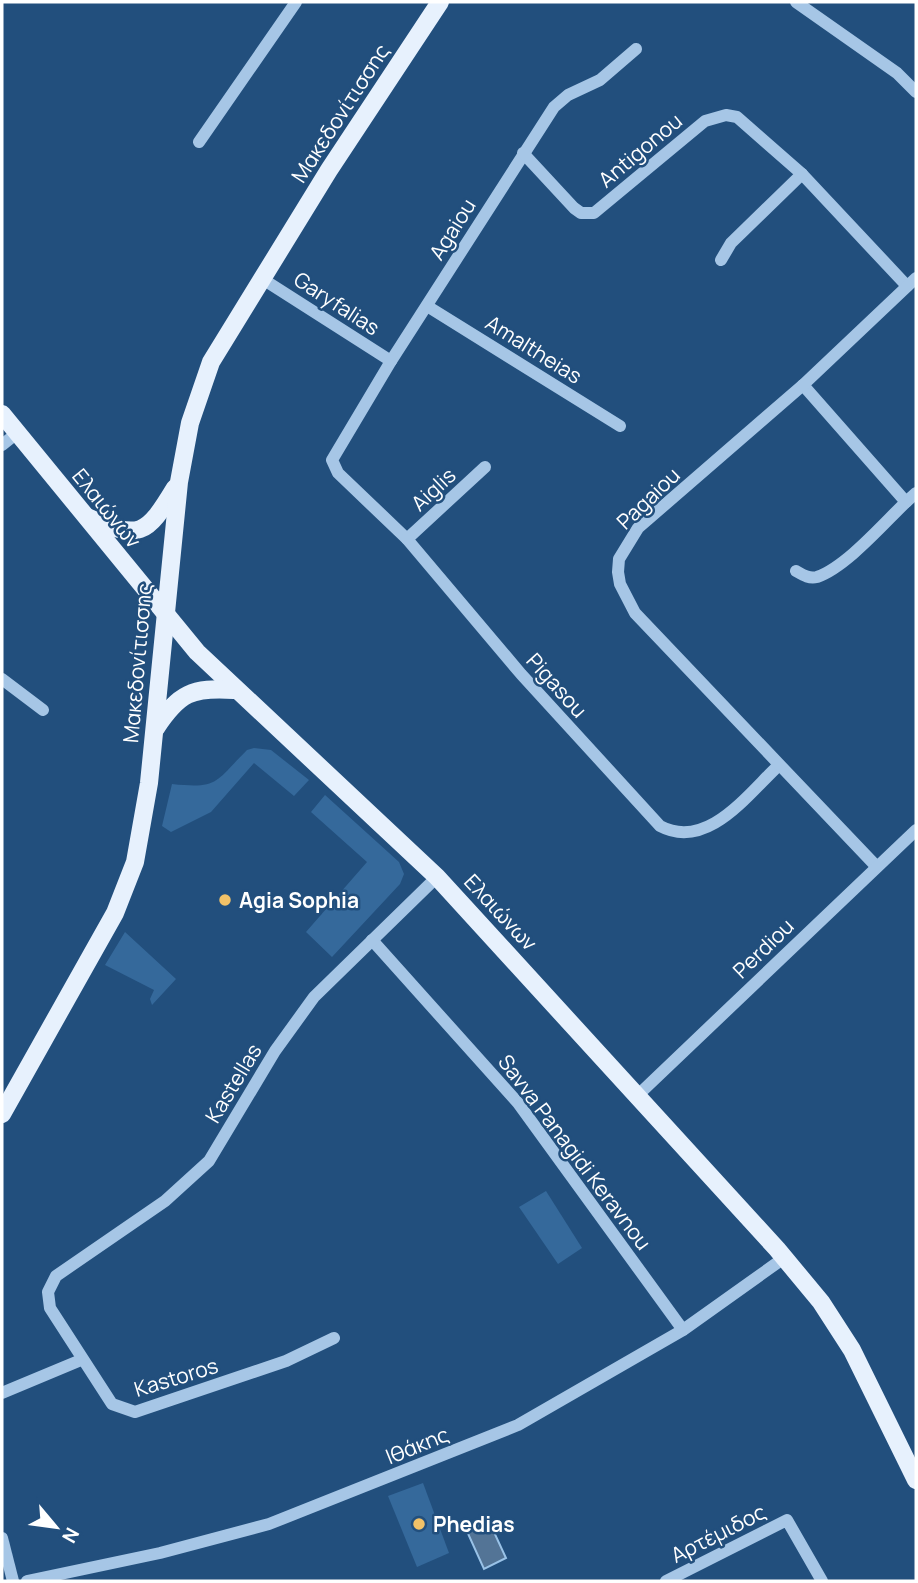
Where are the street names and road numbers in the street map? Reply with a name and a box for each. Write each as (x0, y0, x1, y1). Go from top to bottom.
street label: Μακεδονίτισσης (285, 38, 395, 188)
street label: Antigonou (592, 107, 688, 193)
street label: Agaiou (422, 193, 482, 265)
street label: Garyfalias (289, 265, 385, 341)
street label: Amaltheias (481, 308, 587, 390)
street label: Aiglis (405, 461, 461, 517)
street label: Pagaiou (610, 461, 686, 535)
street label: Ελαιώνων (66, 462, 148, 554)
street label: Μακεδονίτισσης (116, 582, 158, 744)
street label: Pigasou (521, 647, 593, 723)
street label: Ελαιώνων (458, 868, 544, 956)
street label: Perdiou (726, 912, 800, 984)
street label: Kastellas (198, 1038, 268, 1128)
street label: Savva Panagidi Keravnou (492, 1049, 658, 1255)
street label: Kastoros (131, 1351, 221, 1403)
street label: Ιθάκης (381, 1420, 453, 1470)
street label: Αρτέμιδος (666, 1497, 770, 1569)

